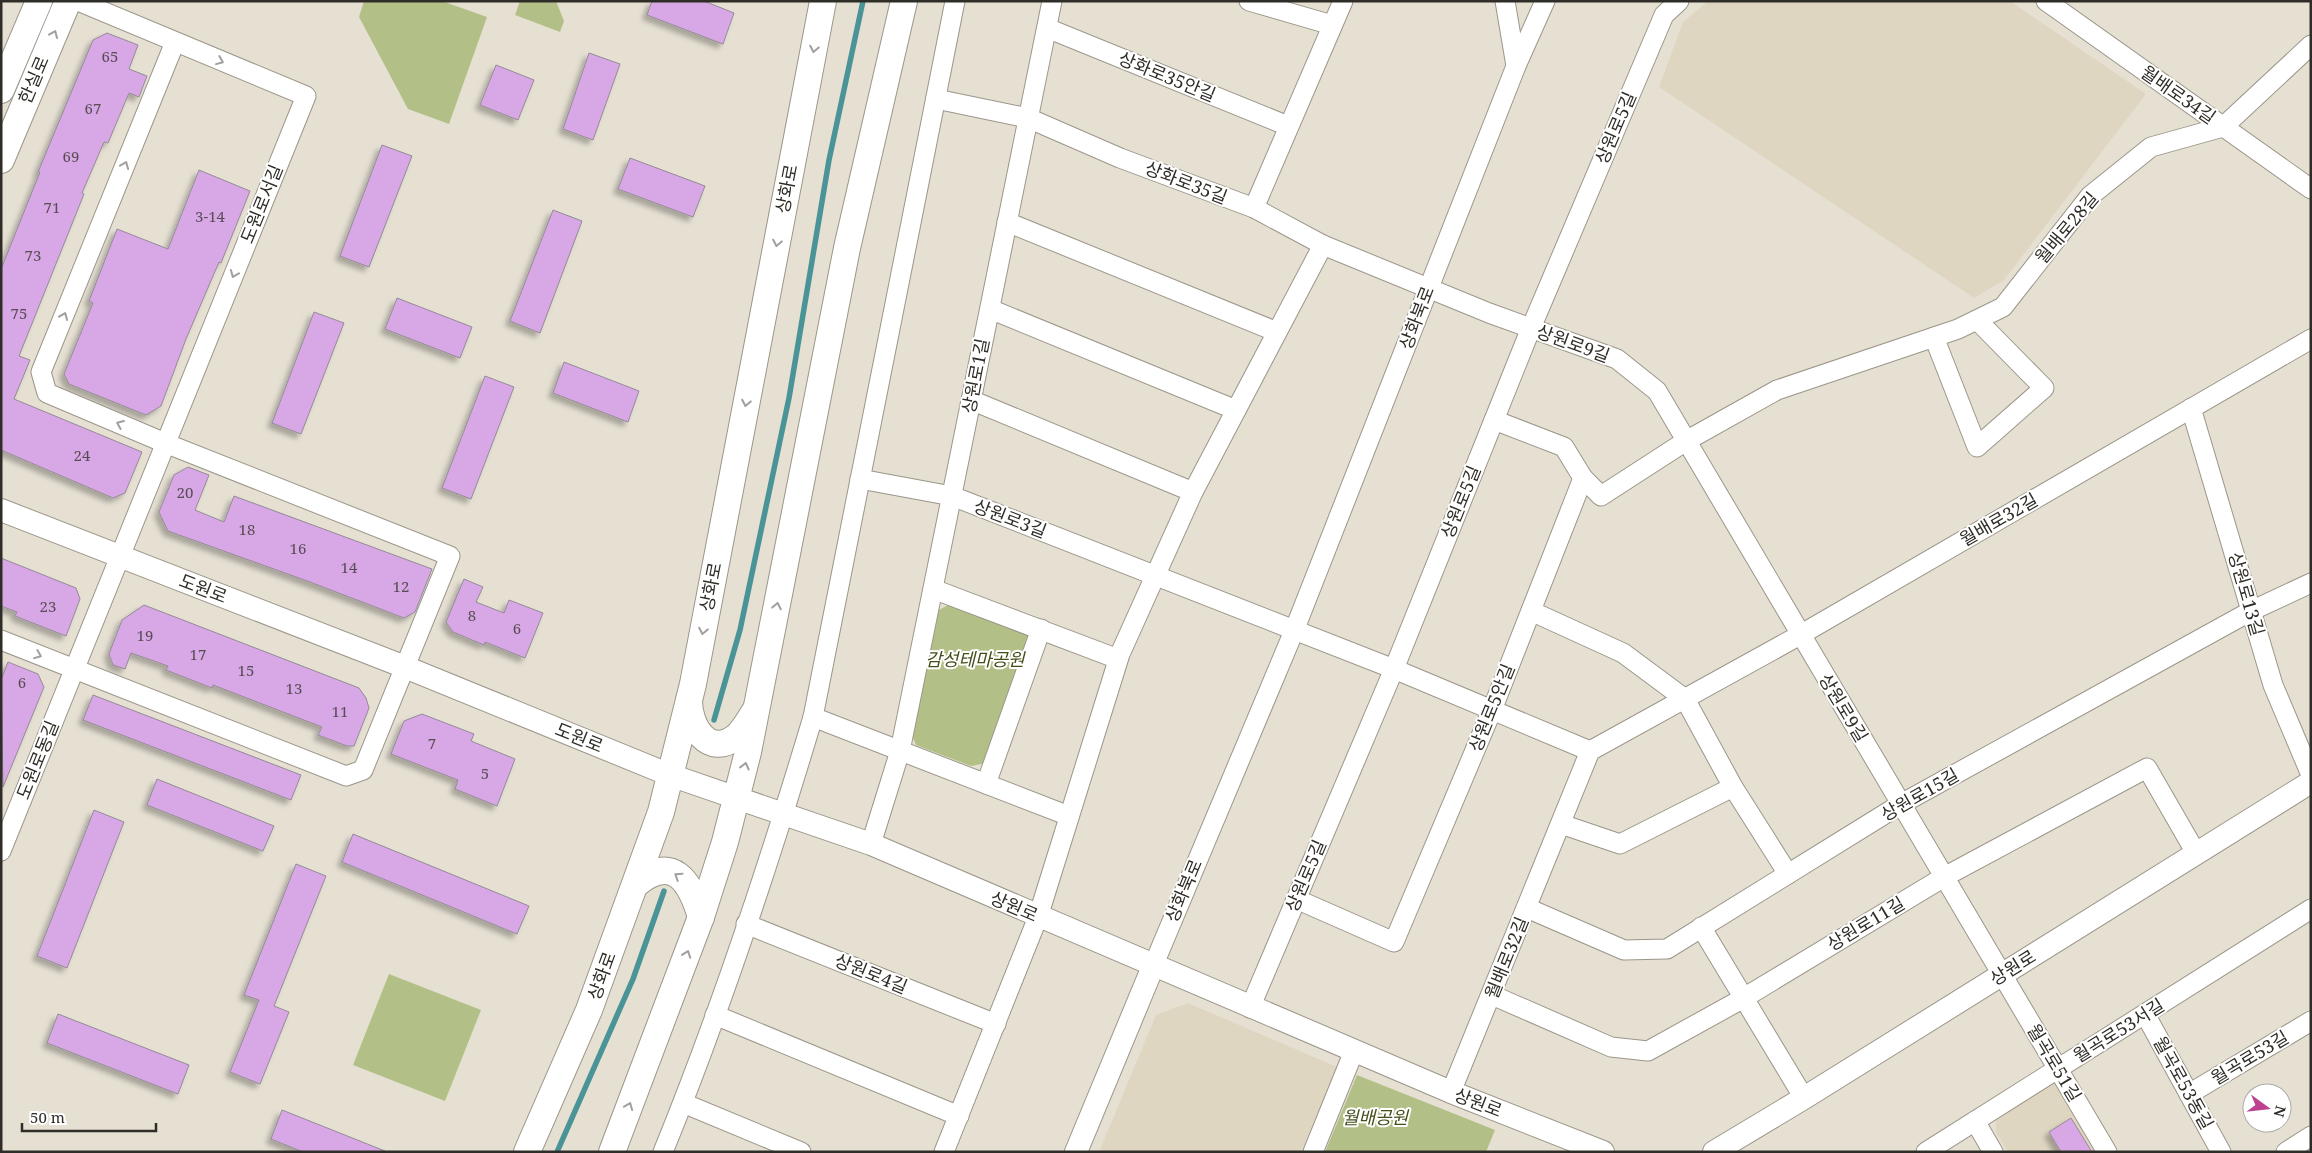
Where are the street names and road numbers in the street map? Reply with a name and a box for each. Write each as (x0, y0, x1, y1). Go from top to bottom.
street label: 상화로35안길 (1115, 46, 1220, 106)
street label: 한실로 (12, 52, 54, 107)
street label: 월배로34길 (2136, 60, 2221, 129)
street label: 상원로5길 (1589, 88, 1641, 167)
street label: 상화로35길 (1142, 155, 1231, 209)
street label: 도원로서길 (234, 161, 288, 247)
street label: 상화로 (769, 162, 803, 215)
street label: 월배로28길 (2029, 187, 2103, 268)
street label: 상화북로 (1393, 282, 1439, 353)
street label: 상원로9길 (1533, 319, 1613, 367)
street label: 상원로1길 (956, 336, 994, 416)
street label: 상원로5길 (1435, 462, 1485, 541)
street label: 월배로32길 (1955, 487, 2042, 551)
street label: 상원로3길 (970, 493, 1050, 543)
street label: 상원로13길 (2224, 549, 2270, 639)
street label: 상화로 (693, 560, 727, 613)
street label: 도원로 (176, 568, 231, 608)
street label: 상원로5안길 (1463, 660, 1520, 755)
street label: 상원로9길 (1814, 669, 1874, 746)
street label: 도원로동길 (10, 717, 64, 803)
street label: 도원로 (552, 717, 607, 758)
street label: 상원로15길 (1876, 762, 1963, 826)
street label: 상원로5길 (1279, 836, 1331, 915)
street label: 상화북로 (1159, 855, 1207, 926)
street label: 상원로 (987, 885, 1042, 927)
street label: 상원로11길 (1822, 891, 1909, 956)
street label: 월배로32길 (1479, 913, 1533, 1002)
street label: 상원로 (1985, 944, 2040, 990)
street label: 상화로 (581, 948, 621, 1003)
street label: 상원로4길 (832, 948, 911, 998)
street label: 월곡로53서길 (2068, 993, 2168, 1068)
street label: 월곡로51길 (2022, 1019, 2087, 1106)
street label: 월곡로53길 (2206, 1025, 2293, 1090)
street label: 월곡로53동길 (2148, 1032, 2219, 1133)
street label: 상원로 (1451, 1082, 1506, 1122)

